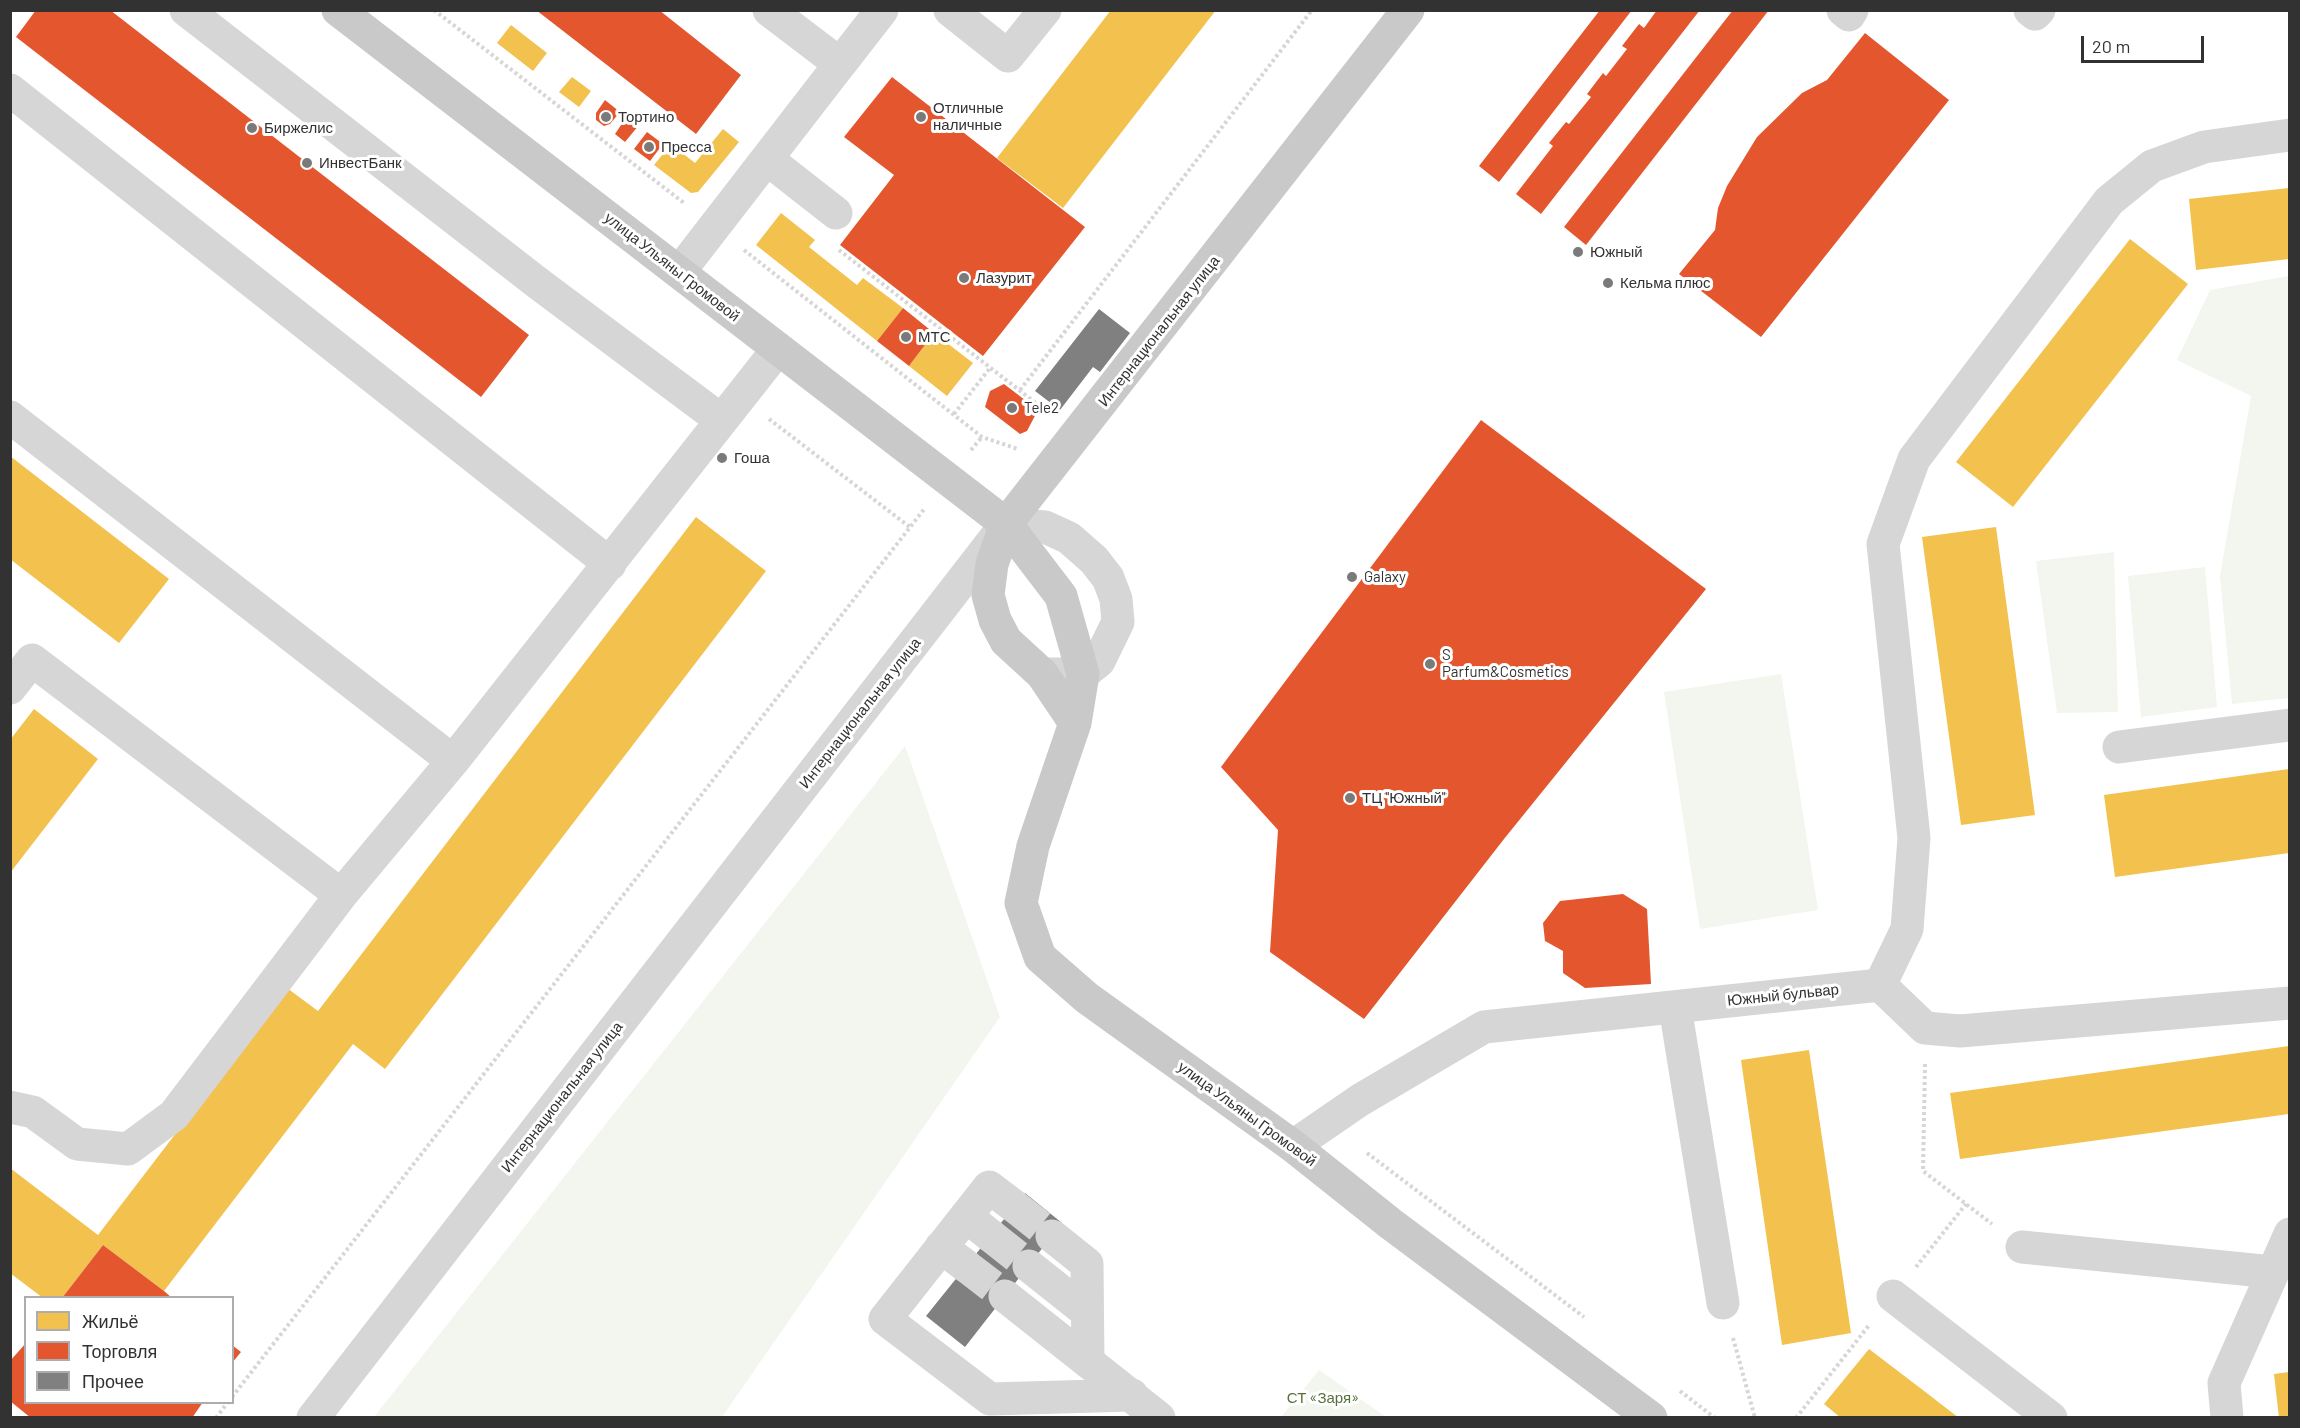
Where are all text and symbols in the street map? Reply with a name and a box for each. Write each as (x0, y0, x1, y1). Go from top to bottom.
scale bar (2084, 24, 2207, 62)
text: 20 m (2092, 35, 2130, 57)
place label: Отличные наличные (933, 99, 1004, 134)
place label: Тортино (618, 108, 674, 126)
marker: Тортино (599, 110, 613, 124)
marker: Отличные наличные (914, 110, 928, 124)
place label: Биржелис (264, 119, 333, 137)
marker: Биржелис (245, 121, 259, 135)
place label: Пресса (661, 138, 712, 156)
marker: Пресса (642, 140, 656, 154)
place label: ИнвестБанк (319, 154, 402, 172)
marker: ИнвестБанк (300, 156, 314, 170)
street label: улица Ульяны Громовой (601, 209, 743, 325)
place label: Южный (1590, 243, 1643, 261)
marker: Южный (1571, 245, 1585, 259)
street label: Интернациональная улица (1094, 252, 1224, 410)
place label: Лазурит (976, 269, 1032, 287)
marker: Лазурит (957, 271, 971, 285)
place label: Кельма плюс (1620, 274, 1710, 292)
marker: Кельма плюс (1601, 276, 1615, 290)
place label: МТС (918, 328, 950, 346)
marker: МТС (899, 330, 913, 344)
place label: Tele2 (1024, 399, 1059, 417)
marker: Tele2 (1005, 401, 1019, 415)
place label: Гоша (734, 449, 770, 467)
marker: Гоша (715, 451, 729, 465)
place label: Galaxy (1364, 568, 1406, 586)
marker: Galaxy (1345, 570, 1359, 584)
street label: Интернациональная улица (795, 634, 925, 792)
place label: S Parfum&Cosmetics (1442, 646, 1569, 681)
marker: S Parfum&Cosmetics (1423, 657, 1437, 671)
place label: ТЦ "Южный" (1362, 789, 1446, 807)
marker: ТЦ "Южный" (1343, 791, 1357, 805)
street label: Южный бульвар (1726, 980, 1840, 1010)
street label: Интернациональная улица (497, 1018, 627, 1176)
street label: улица Ульяны Громовой (1174, 1058, 1320, 1170)
legend (24, 1296, 234, 1404)
text: Жильё (82, 1310, 139, 1332)
text: Торговля (82, 1340, 157, 1362)
text: Прочее (82, 1370, 144, 1392)
park label: СТ «Заря» (1287, 1389, 1359, 1407)

